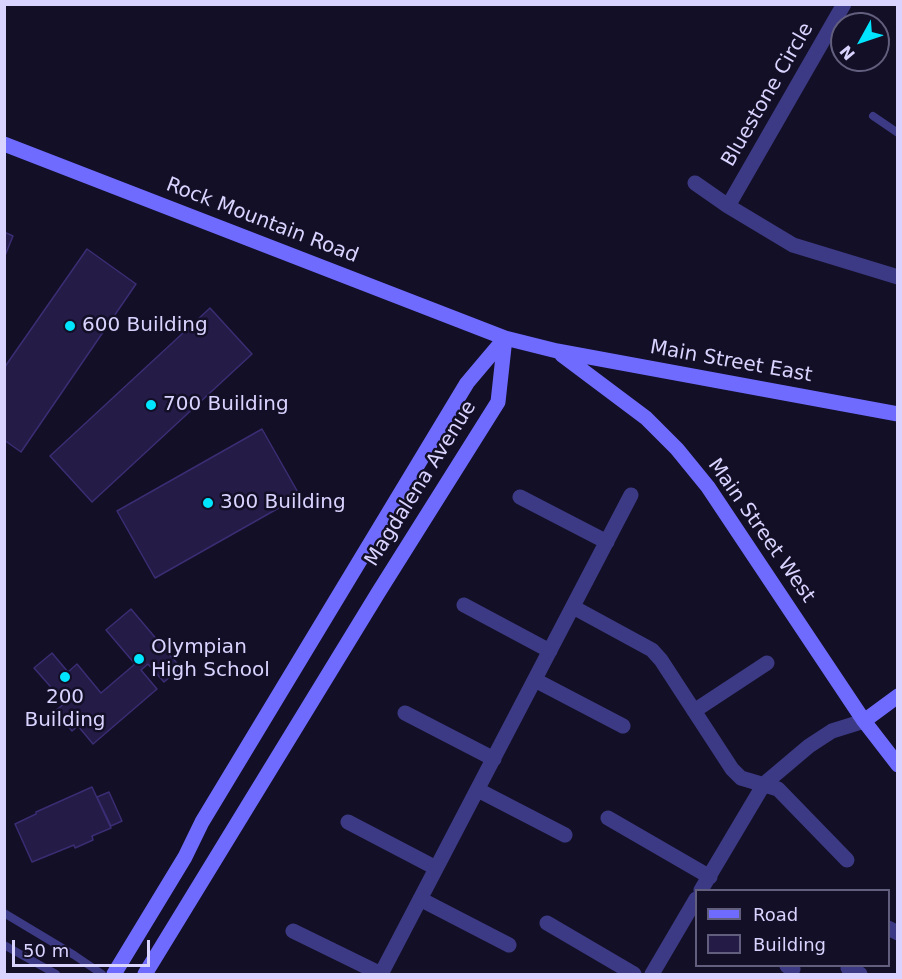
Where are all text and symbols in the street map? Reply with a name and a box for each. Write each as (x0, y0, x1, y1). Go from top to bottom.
north arrow (830, 12, 890, 72)
street label: Bluestone Circle (717, 19, 819, 171)
text: N (836, 41, 859, 64)
street label: Rock Mountain Road (163, 173, 361, 269)
place label: 600 Building (82, 314, 208, 338)
marker: 600 Building (63, 319, 77, 333)
street label: Main Street East (648, 336, 814, 388)
place label: 700 Building (163, 393, 289, 417)
street label: Magdalena Avenue (360, 397, 482, 571)
marker: 700 Building (144, 398, 158, 412)
street label: Main Street West (702, 454, 820, 608)
place label: 300 Building (220, 491, 346, 515)
marker: 300 Building (201, 496, 215, 510)
place label: Olympian High School (151, 636, 270, 683)
marker: Olympian High School (132, 652, 146, 666)
marker: 200 Building (58, 670, 72, 684)
place label: 200 Building (24, 686, 106, 733)
legend (695, 889, 890, 967)
text: Road (753, 904, 798, 925)
scale bar (15, 928, 153, 966)
text: Building (753, 934, 826, 955)
text: 50 m (23, 940, 69, 961)

